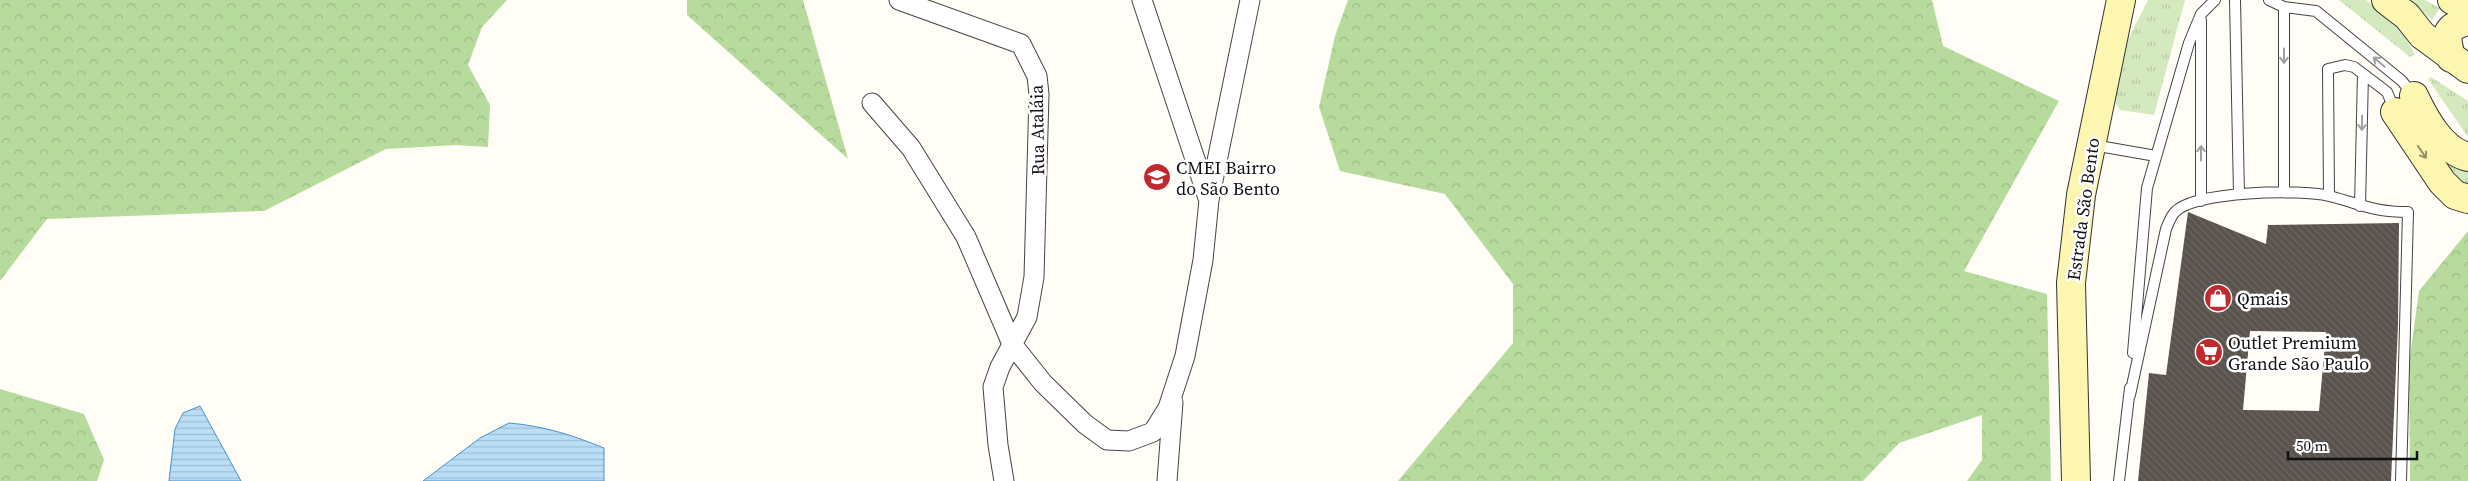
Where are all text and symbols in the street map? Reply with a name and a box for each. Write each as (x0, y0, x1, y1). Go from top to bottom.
one-way arrow (2279, 47, 2289, 63)
one-way arrow (2373, 57, 2386, 68)
street label: Rua Ataláia (1024, 84, 1050, 176)
one-way arrow (2357, 114, 2367, 131)
street label: Estrada São Bento (2061, 136, 2105, 282)
one-way arrow (2196, 145, 2206, 161)
one-way arrow (2418, 145, 2428, 159)
place label: CMEI Bairro do São Bento (1176, 155, 1280, 201)
school or university icon: CMEI Bairro do São Bento (1142, 162, 1172, 192)
shop icon: Qmais (2203, 283, 2233, 313)
place label: Qmais (2237, 286, 2288, 311)
place label: Outlet Premium Grande São Paulo (2228, 330, 2369, 376)
supermarket icon: Outlet Premium Grande São Paulo (2194, 337, 2224, 367)
scale bar (2288, 428, 2417, 460)
text: 50 m (2296, 435, 2328, 456)

